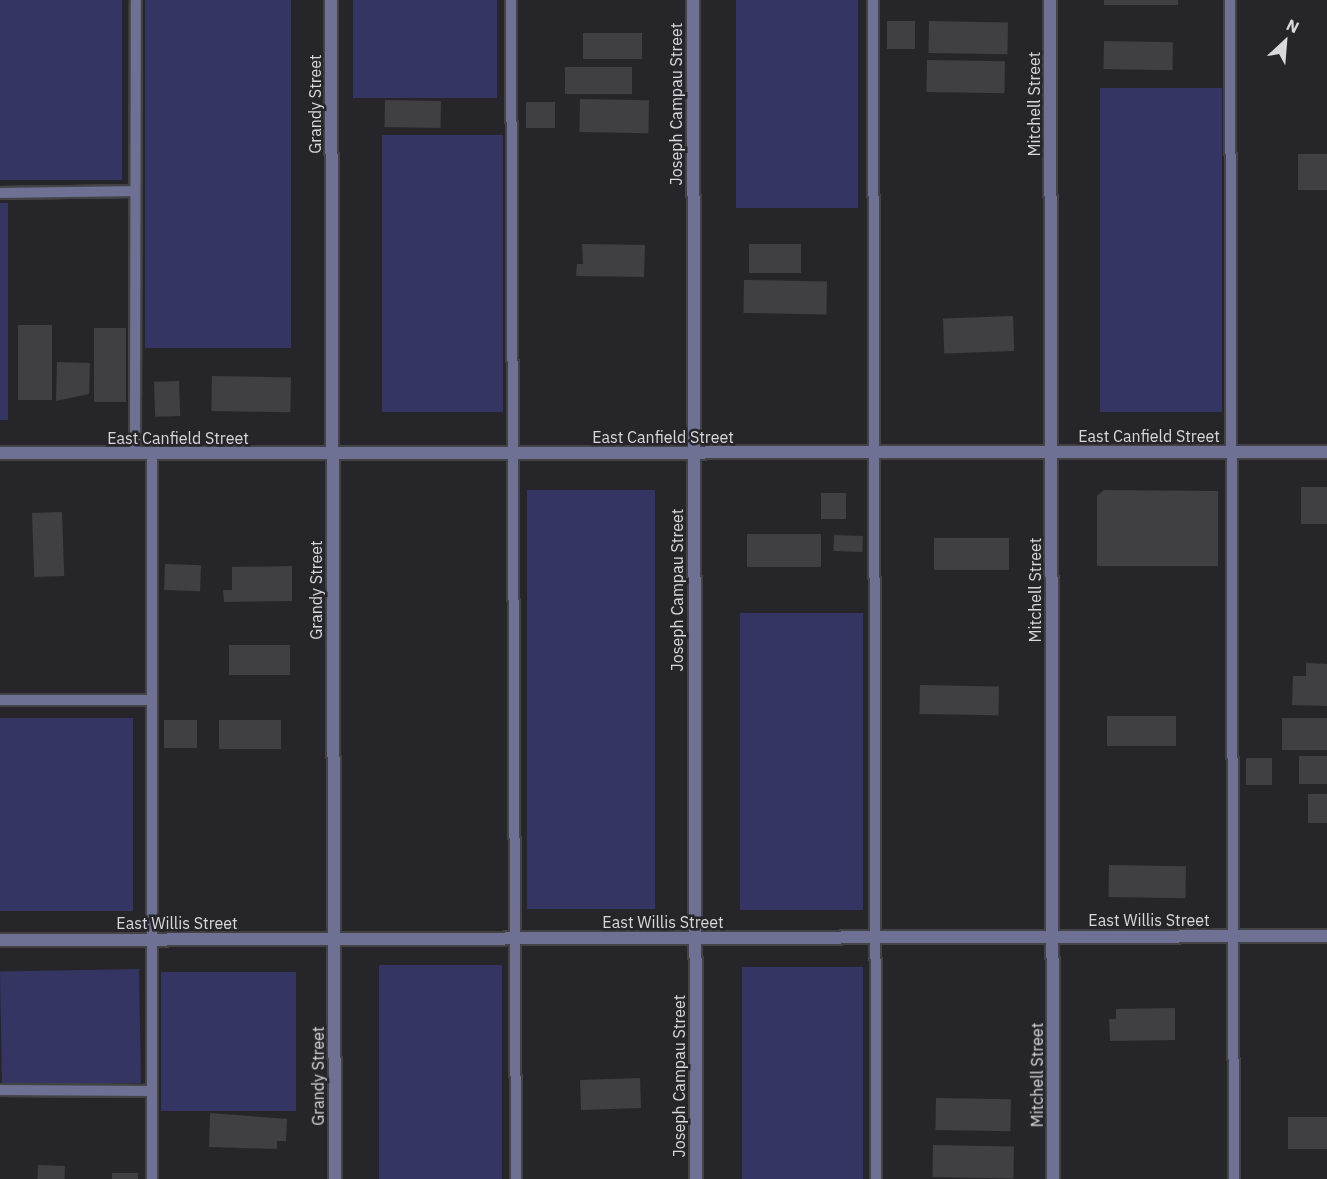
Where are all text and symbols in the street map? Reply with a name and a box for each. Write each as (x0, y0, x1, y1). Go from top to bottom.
north arrow (1255, 12, 1315, 72)
text: N (1283, 14, 1302, 37)
street label: Joseph Campau Street (666, 23, 686, 185)
street label: Mitchell Street (1024, 52, 1044, 156)
street label: Grandy Street (305, 54, 325, 154)
street label: East Canfield Street (1078, 426, 1220, 446)
street label: East Canfield Street (592, 427, 734, 447)
street label: East Canfield Street (107, 428, 249, 448)
street label: Joseph Campau Street (667, 509, 687, 671)
street label: Mitchell Street (1025, 538, 1045, 642)
street label: Grandy Street (306, 540, 326, 640)
street label: East Willis Street (1088, 910, 1210, 930)
street label: East Willis Street (602, 912, 724, 932)
street label: East Willis Street (116, 913, 238, 933)
street label: Joseph Campau Street (669, 995, 689, 1157)
street label: Mitchell Street (1027, 1023, 1047, 1127)
street label: Grandy Street (308, 1026, 328, 1126)

